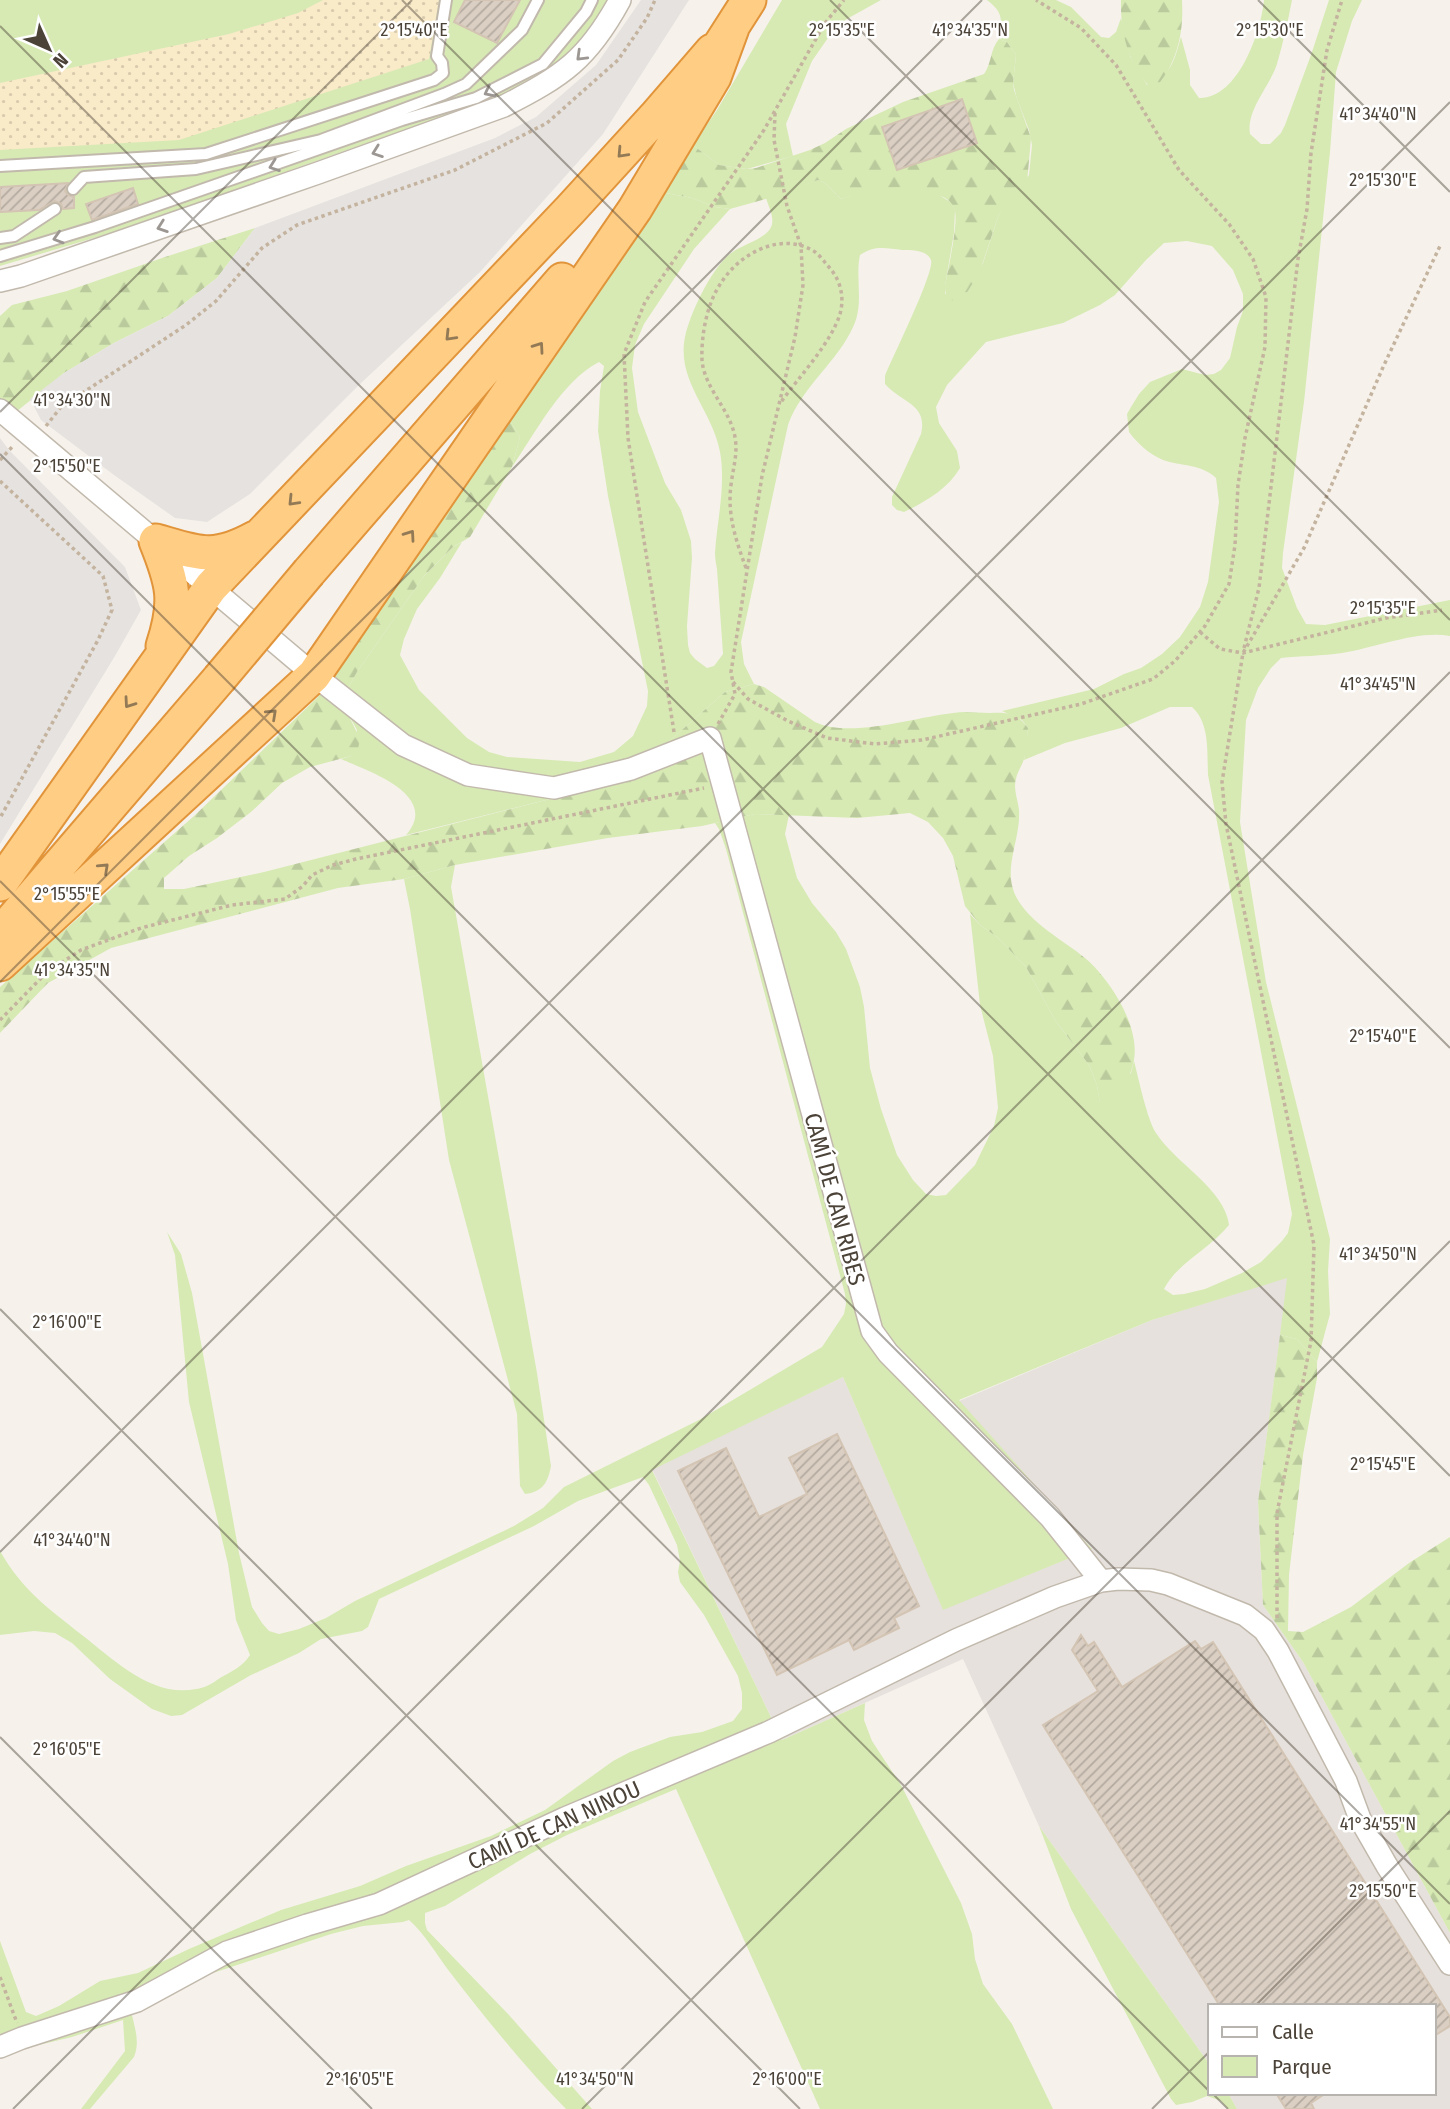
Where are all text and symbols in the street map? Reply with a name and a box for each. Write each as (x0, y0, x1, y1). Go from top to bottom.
north arrow (14, 14, 84, 84)
text: 2°15'40"E (380, 19, 448, 41)
text: 2°15'35"E (809, 19, 875, 41)
text: 41°34'35"N (932, 19, 1008, 41)
text: 2°15'30"E (1236, 19, 1304, 41)
one-way arrow (576, 48, 589, 60)
text: N (49, 49, 73, 73)
one-way arrow (484, 84, 496, 97)
text: 41°34'40"N (1339, 103, 1417, 125)
one-way arrow (372, 143, 384, 157)
one-way arrow (618, 145, 631, 158)
one-way arrow (268, 158, 280, 172)
text: 2°15'30"E (1349, 169, 1417, 191)
one-way arrow (157, 219, 169, 233)
one-way arrow (52, 230, 65, 244)
one-way arrow (445, 328, 458, 341)
one-way arrow (531, 342, 544, 355)
text: 41°34'30"N (33, 389, 111, 411)
text: 2°15'50"E (33, 455, 101, 477)
one-way arrow (289, 493, 301, 506)
one-way arrow (402, 530, 414, 543)
text: 2°15'35"E (1350, 597, 1416, 619)
text: 41°34'45"N (1340, 673, 1416, 695)
one-way arrow (125, 695, 137, 708)
one-way arrow (264, 710, 277, 722)
one-way arrow (96, 864, 109, 876)
text: 2°15'55"E (34, 883, 100, 905)
text: 41°34'35"N (34, 959, 110, 981)
text: 2°15'40"E (1349, 1025, 1417, 1047)
street label: CAMÍ DE CAN RIBES (799, 1109, 872, 1288)
text: 41°34'50"N (1339, 1243, 1417, 1265)
text: 2°16'00"E (32, 1311, 102, 1333)
text: 2°15'45"E (1350, 1453, 1416, 1475)
text: 41°34'40"N (33, 1529, 111, 1551)
text: 2°16'05"E (33, 1738, 101, 1760)
street label: CAMÍ DE CAN NINOU (463, 1773, 645, 1876)
text: 41°34'55"N (1340, 1813, 1416, 1835)
text: 2°15'50"E (1349, 1880, 1417, 1902)
legend (1208, 2004, 1436, 2095)
text: Calle (1272, 2019, 1314, 2045)
text: Parque (1272, 2054, 1332, 2080)
text: 2°16'05"E (326, 2068, 394, 2090)
text: 41°34'50"N (556, 2068, 634, 2090)
text: 2°16'00"E (752, 2068, 822, 2090)

